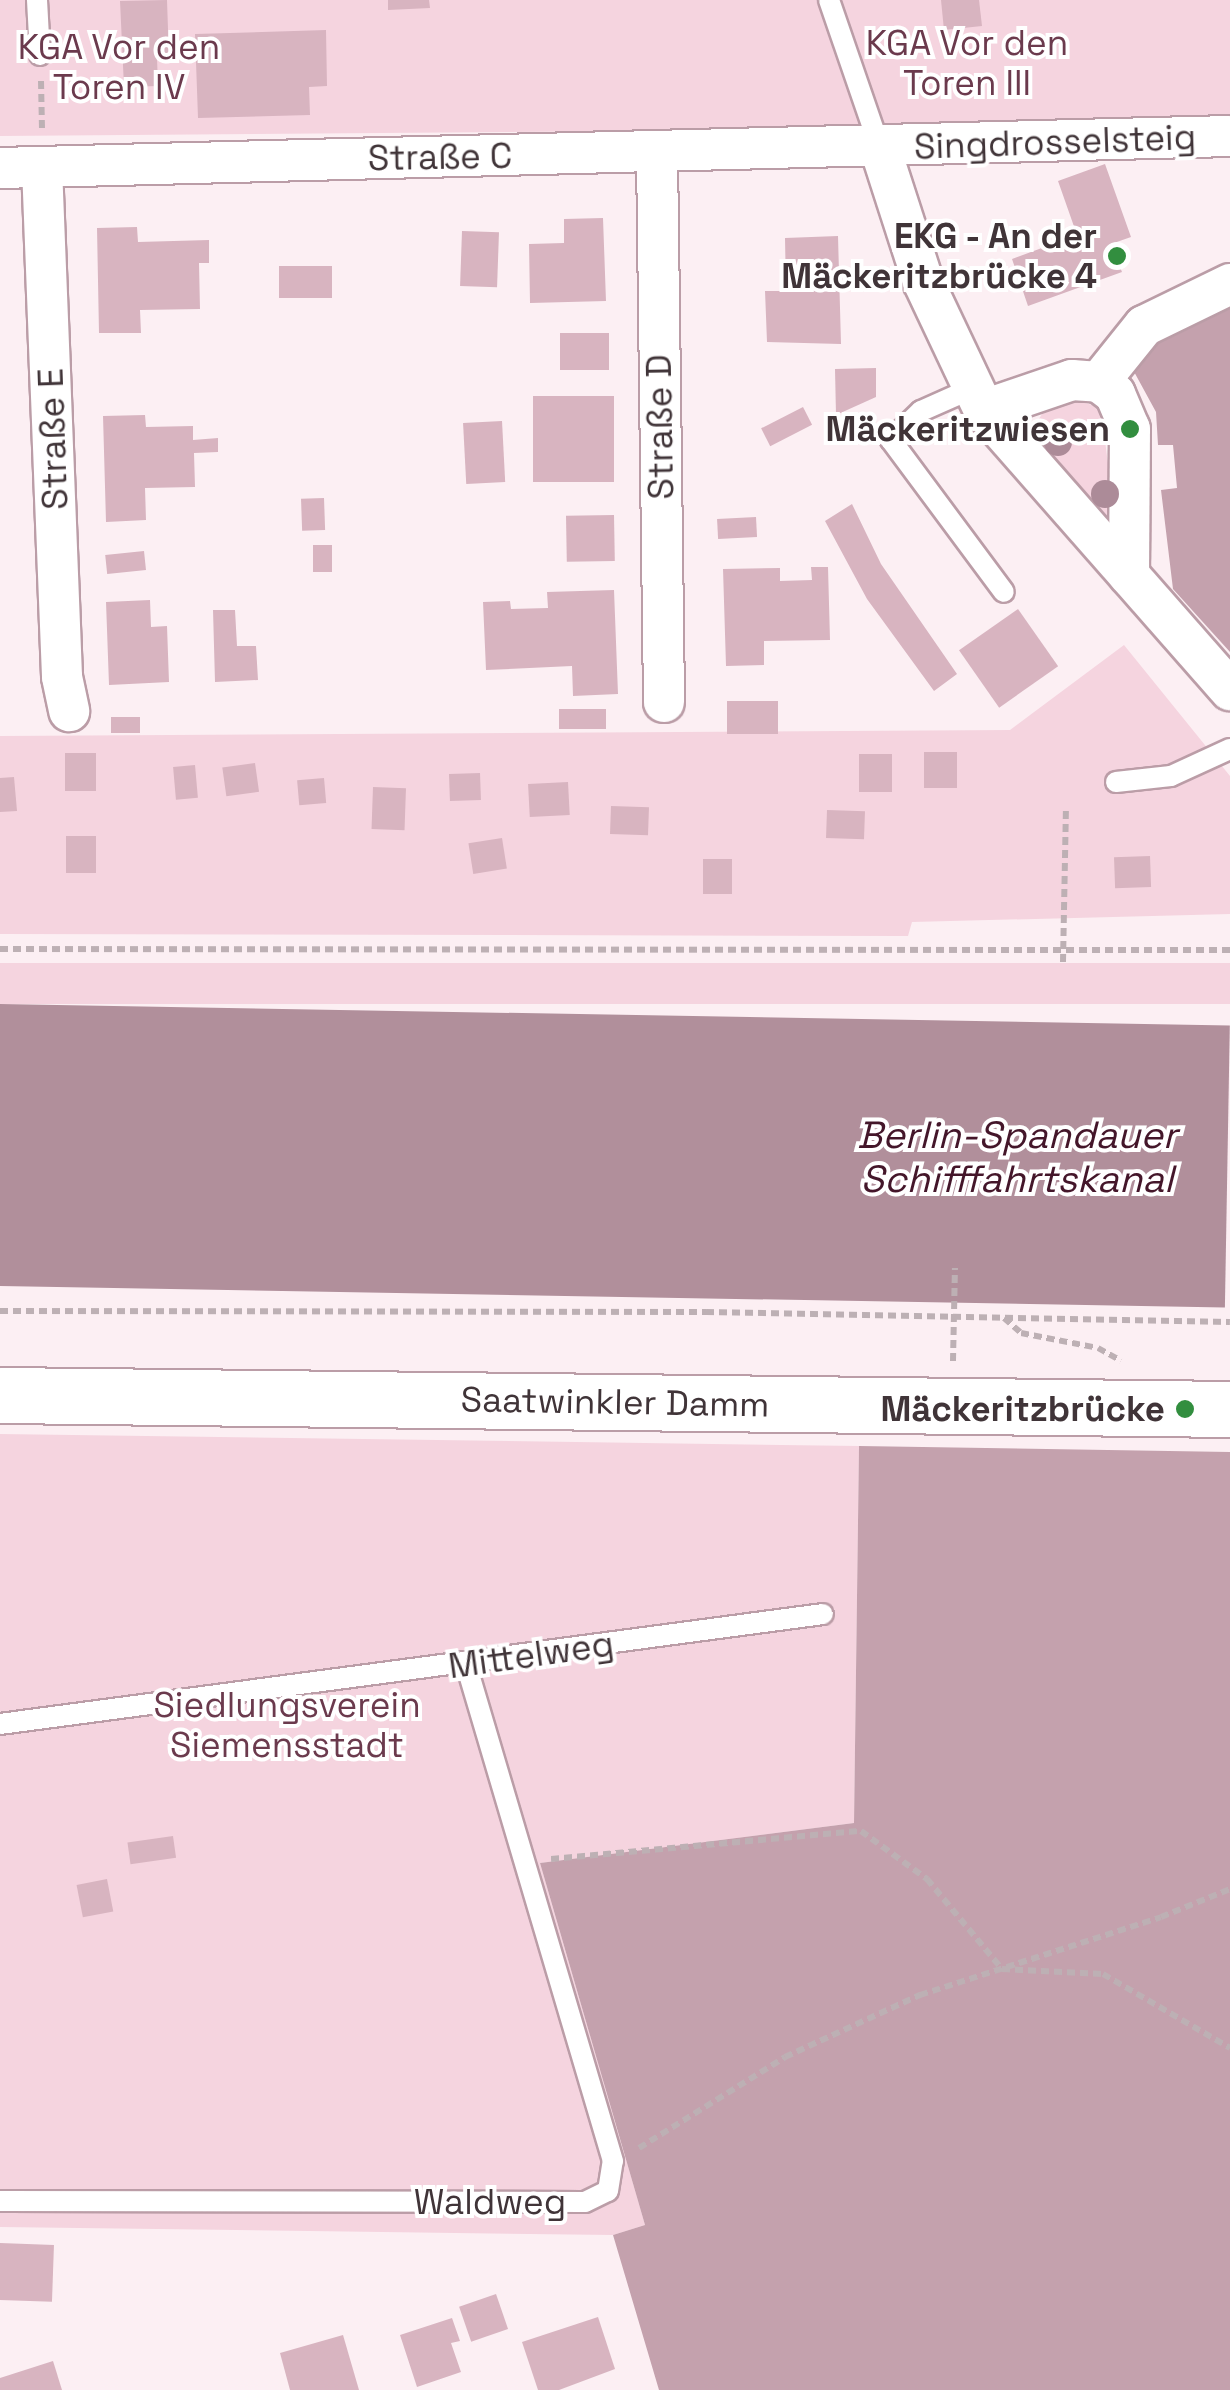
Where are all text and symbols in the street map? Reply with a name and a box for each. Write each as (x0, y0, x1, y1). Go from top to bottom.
park label: KGA Vor den Toren III (865, 22, 1069, 104)
park label: KGA Vor den Toren IV (17, 26, 221, 108)
street label: Singdrosselsteig (913, 116, 1197, 168)
street label: Straße C (367, 135, 513, 179)
place label: EKG - An der Mäckeritzbrücke 4 (781, 215, 1097, 297)
marker: EKG - An der Mäckeritzbrücke 4 (1106, 245, 1128, 267)
street label: Straße D (638, 354, 682, 500)
street label: Straße E (30, 367, 76, 511)
place label: Mäckeritzwiesen (826, 408, 1110, 450)
marker: Mäckeritzwiesen (1119, 418, 1141, 440)
water label: Berlin-Spandauer Schifffahrtskanal (857, 1113, 1177, 1202)
street label: Saatwinkler Damm (460, 1378, 770, 1426)
place label: Mäckeritzbrücke (880, 1388, 1165, 1430)
marker: Mäckeritzbrücke (1174, 1398, 1196, 1420)
street label: Mittelweg (446, 1623, 616, 1687)
park label: Siedlungsverein Siemensstadt (153, 1684, 421, 1766)
street label: Waldweg (414, 2181, 566, 2223)

